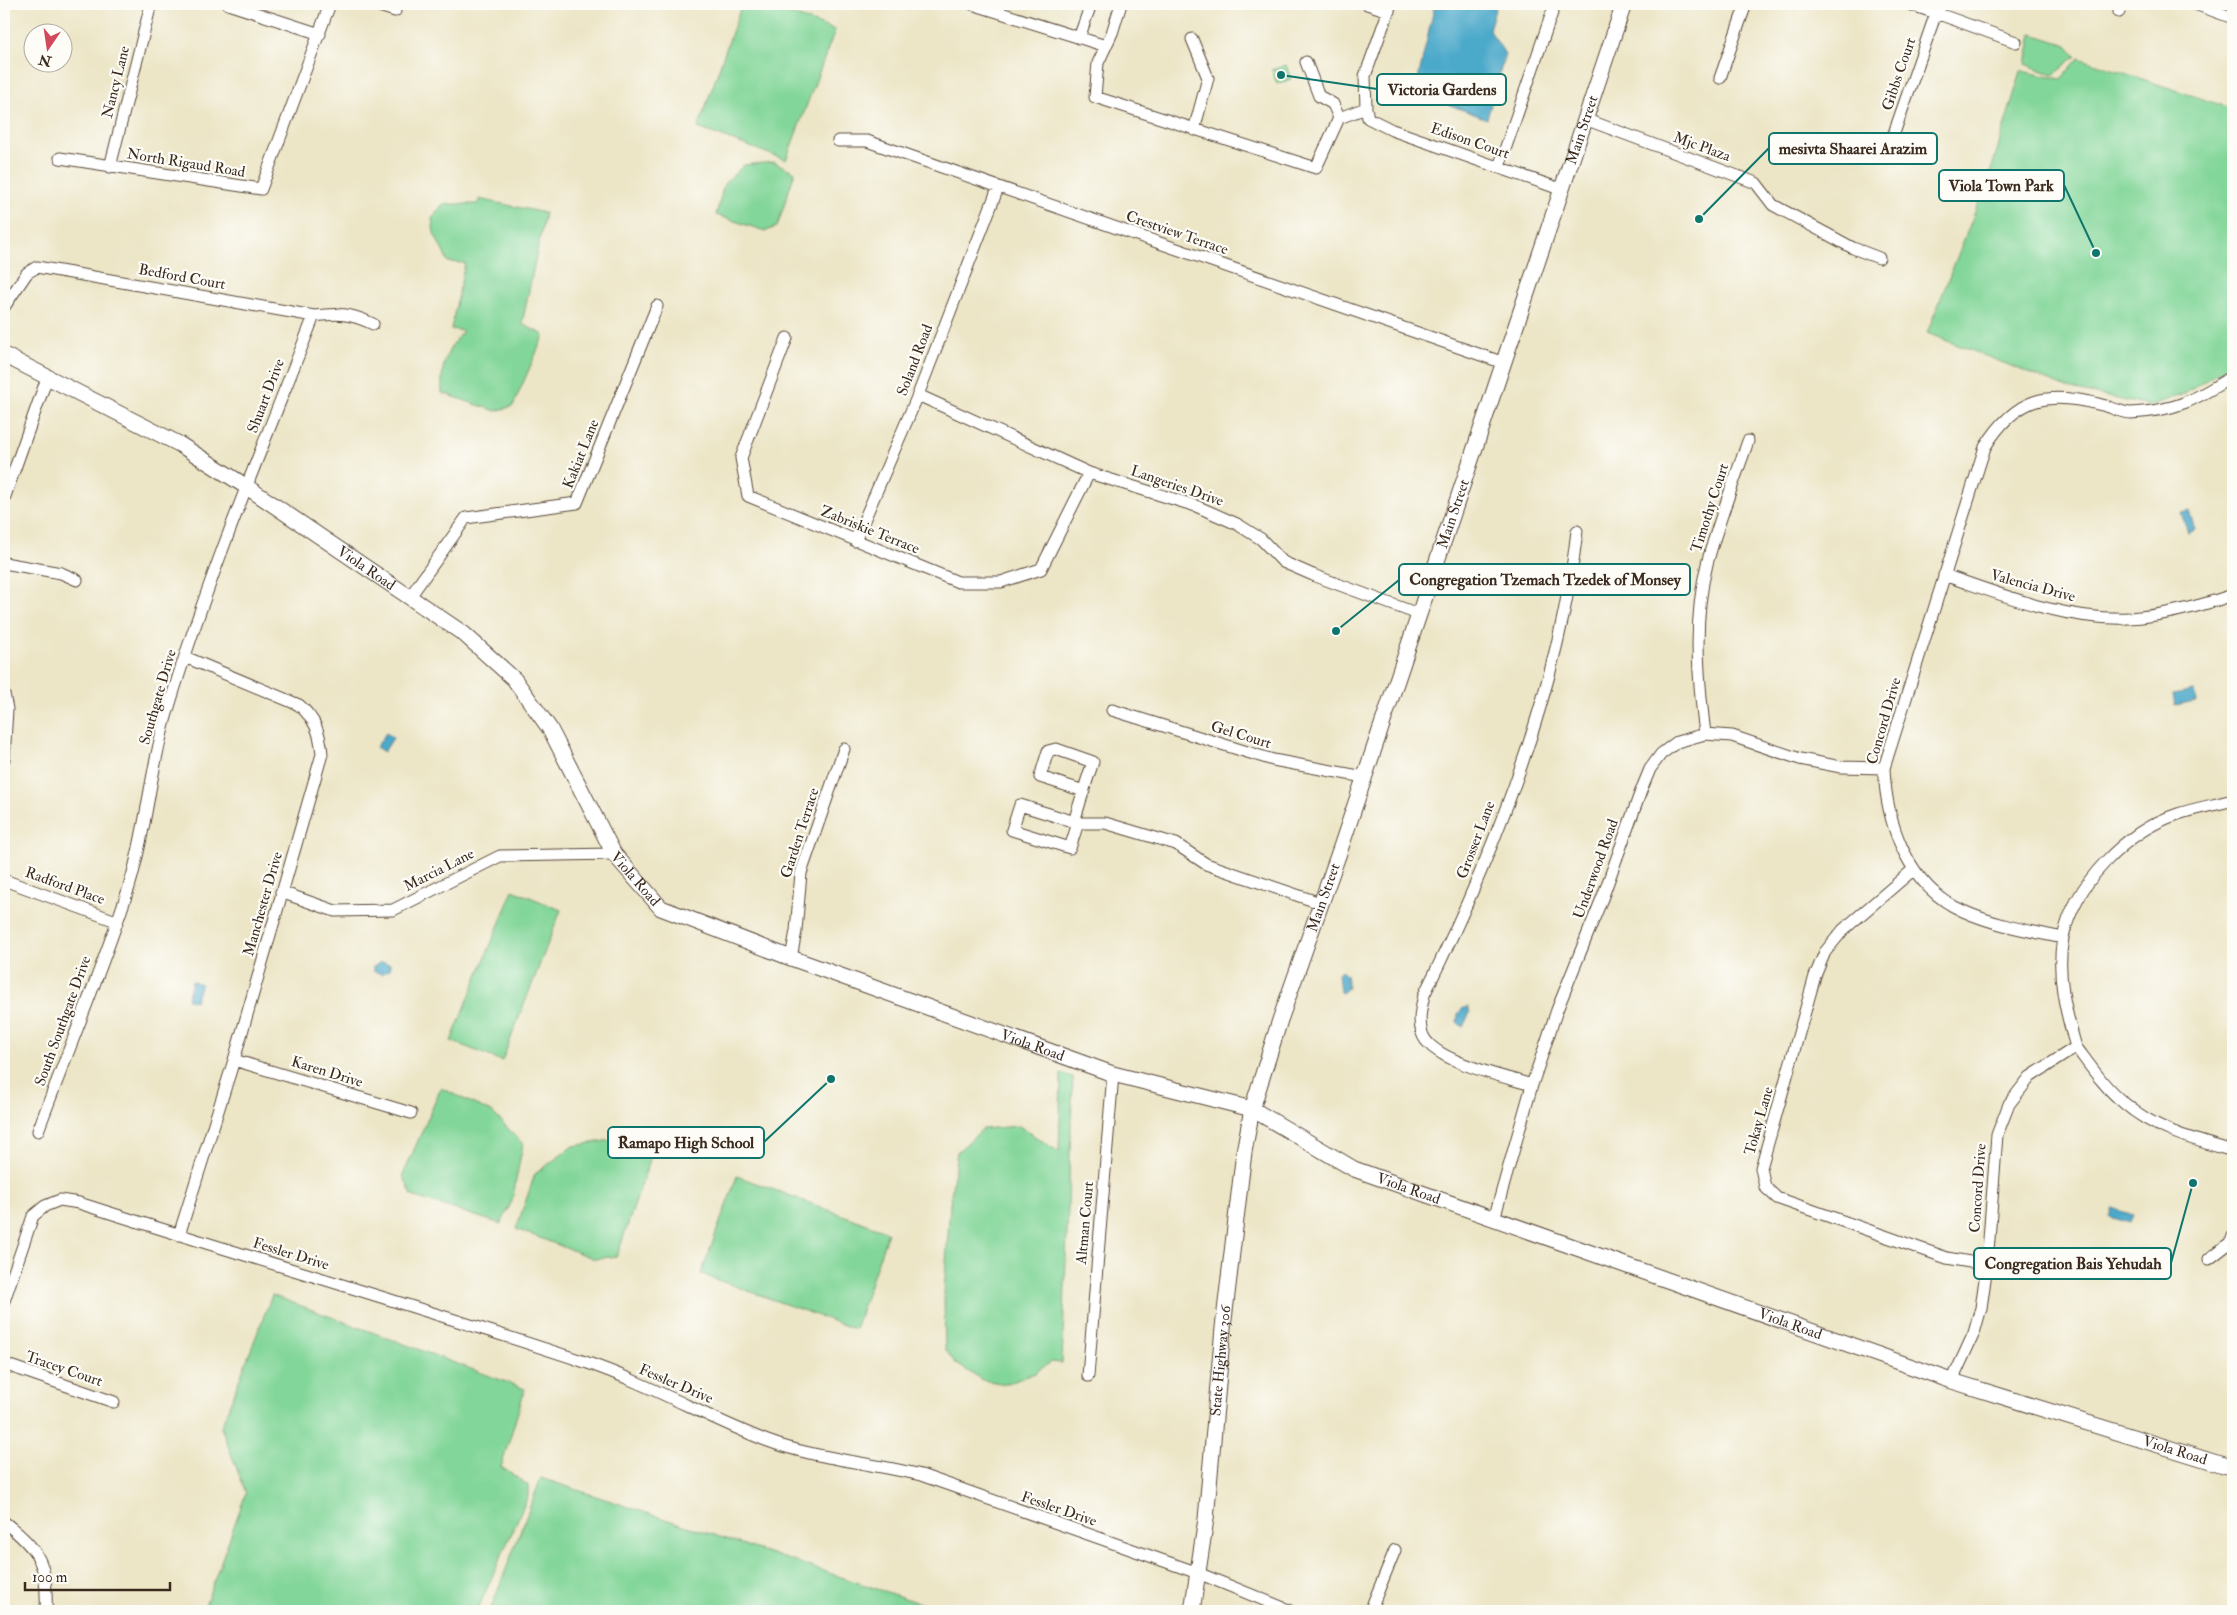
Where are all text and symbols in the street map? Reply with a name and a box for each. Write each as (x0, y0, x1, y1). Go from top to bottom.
north arrow (22, 22, 72, 72)
street label: Gibbs Court (1878, 35, 1920, 113)
street label: Nancy Lane (98, 44, 134, 120)
text: N (37, 50, 54, 70)
callout: Victoria Gardens (1377, 74, 1506, 105)
text: Victoria Gardens (1386, 80, 1497, 100)
street label: Main Street (1561, 93, 1602, 167)
street label: Edison Court (1428, 119, 1512, 163)
street label: Mjc Plaza (1671, 128, 1734, 166)
callout: mesivta Shaarei Arazim (1769, 133, 1937, 164)
text: mesivta Shaarei Arazim (1779, 139, 1928, 159)
street label: North Rigaud Road (125, 144, 247, 182)
callout: Viola Town Park (1939, 170, 2064, 201)
text: Viola Town Park (1947, 176, 2054, 196)
street label: Crestview Terrace (1123, 207, 1231, 259)
street label: Bedford Court (137, 260, 227, 294)
street label: Soland Road (893, 321, 938, 398)
street label: Shuart Drive (243, 356, 289, 436)
street label: Kakiat Lane (559, 417, 603, 491)
street label: Langeries Drive (1128, 461, 1226, 511)
street label: Timothy Court (1687, 461, 1733, 555)
street label: Main Street (1432, 477, 1473, 551)
street label: Zabriskie Terrace (818, 501, 922, 559)
street label: Viola Road (334, 541, 400, 595)
callout: Congregation Tzemach Tzedek of Monsey (1399, 564, 1690, 595)
street label: Valencia Drive (1989, 566, 2077, 606)
text: Congregation Tzemach Tzedek of Monsey (1409, 570, 1682, 591)
street label: Southgate Drive (135, 647, 181, 747)
street label: Concord Drive (1863, 675, 1905, 767)
street label: Gel Court (1208, 717, 1274, 753)
street label: Garden Terrace (776, 785, 824, 881)
street label: Grosser Lane (1452, 798, 1500, 882)
street label: Underwood Road (1569, 816, 1623, 921)
street label: Marcia Lane (401, 844, 477, 896)
street label: Viola Road (607, 848, 665, 910)
street label: Manchester Drive (239, 850, 287, 958)
street label: Main Street (1302, 860, 1344, 934)
street label: Radford Place (23, 863, 107, 909)
street label: South Southgate Drive (31, 953, 95, 1089)
street label: Viola Road (998, 1025, 1068, 1065)
street label: Karen Drive (289, 1052, 365, 1092)
street label: Tokay Lane (1740, 1085, 1778, 1157)
callout: Ramapo High School (608, 1127, 764, 1158)
text: Ramapo High School (618, 1133, 755, 1154)
street label: Concord Drive (1965, 1143, 1991, 1233)
street label: Viola Road (1374, 1168, 1444, 1209)
street label: Altman Court (1072, 1181, 1098, 1266)
street label: Fessler Drive (251, 1233, 331, 1275)
callout: Congregation Bais Yehudah (1974, 1248, 2171, 1279)
text: Congregation Bais Yehudah (1984, 1254, 2162, 1275)
street label: State Highway 306 (1206, 1303, 1235, 1417)
street label: Viola Road (1756, 1304, 1825, 1344)
street label: Tracey Court (23, 1347, 105, 1391)
street label: Fessler Drive (636, 1360, 716, 1408)
street label: Viola Road (2141, 1431, 2210, 1469)
street label: Fessler Drive (1019, 1487, 1099, 1531)
scale bar (25, 1560, 170, 1592)
text: 100 m (32, 1568, 68, 1587)

